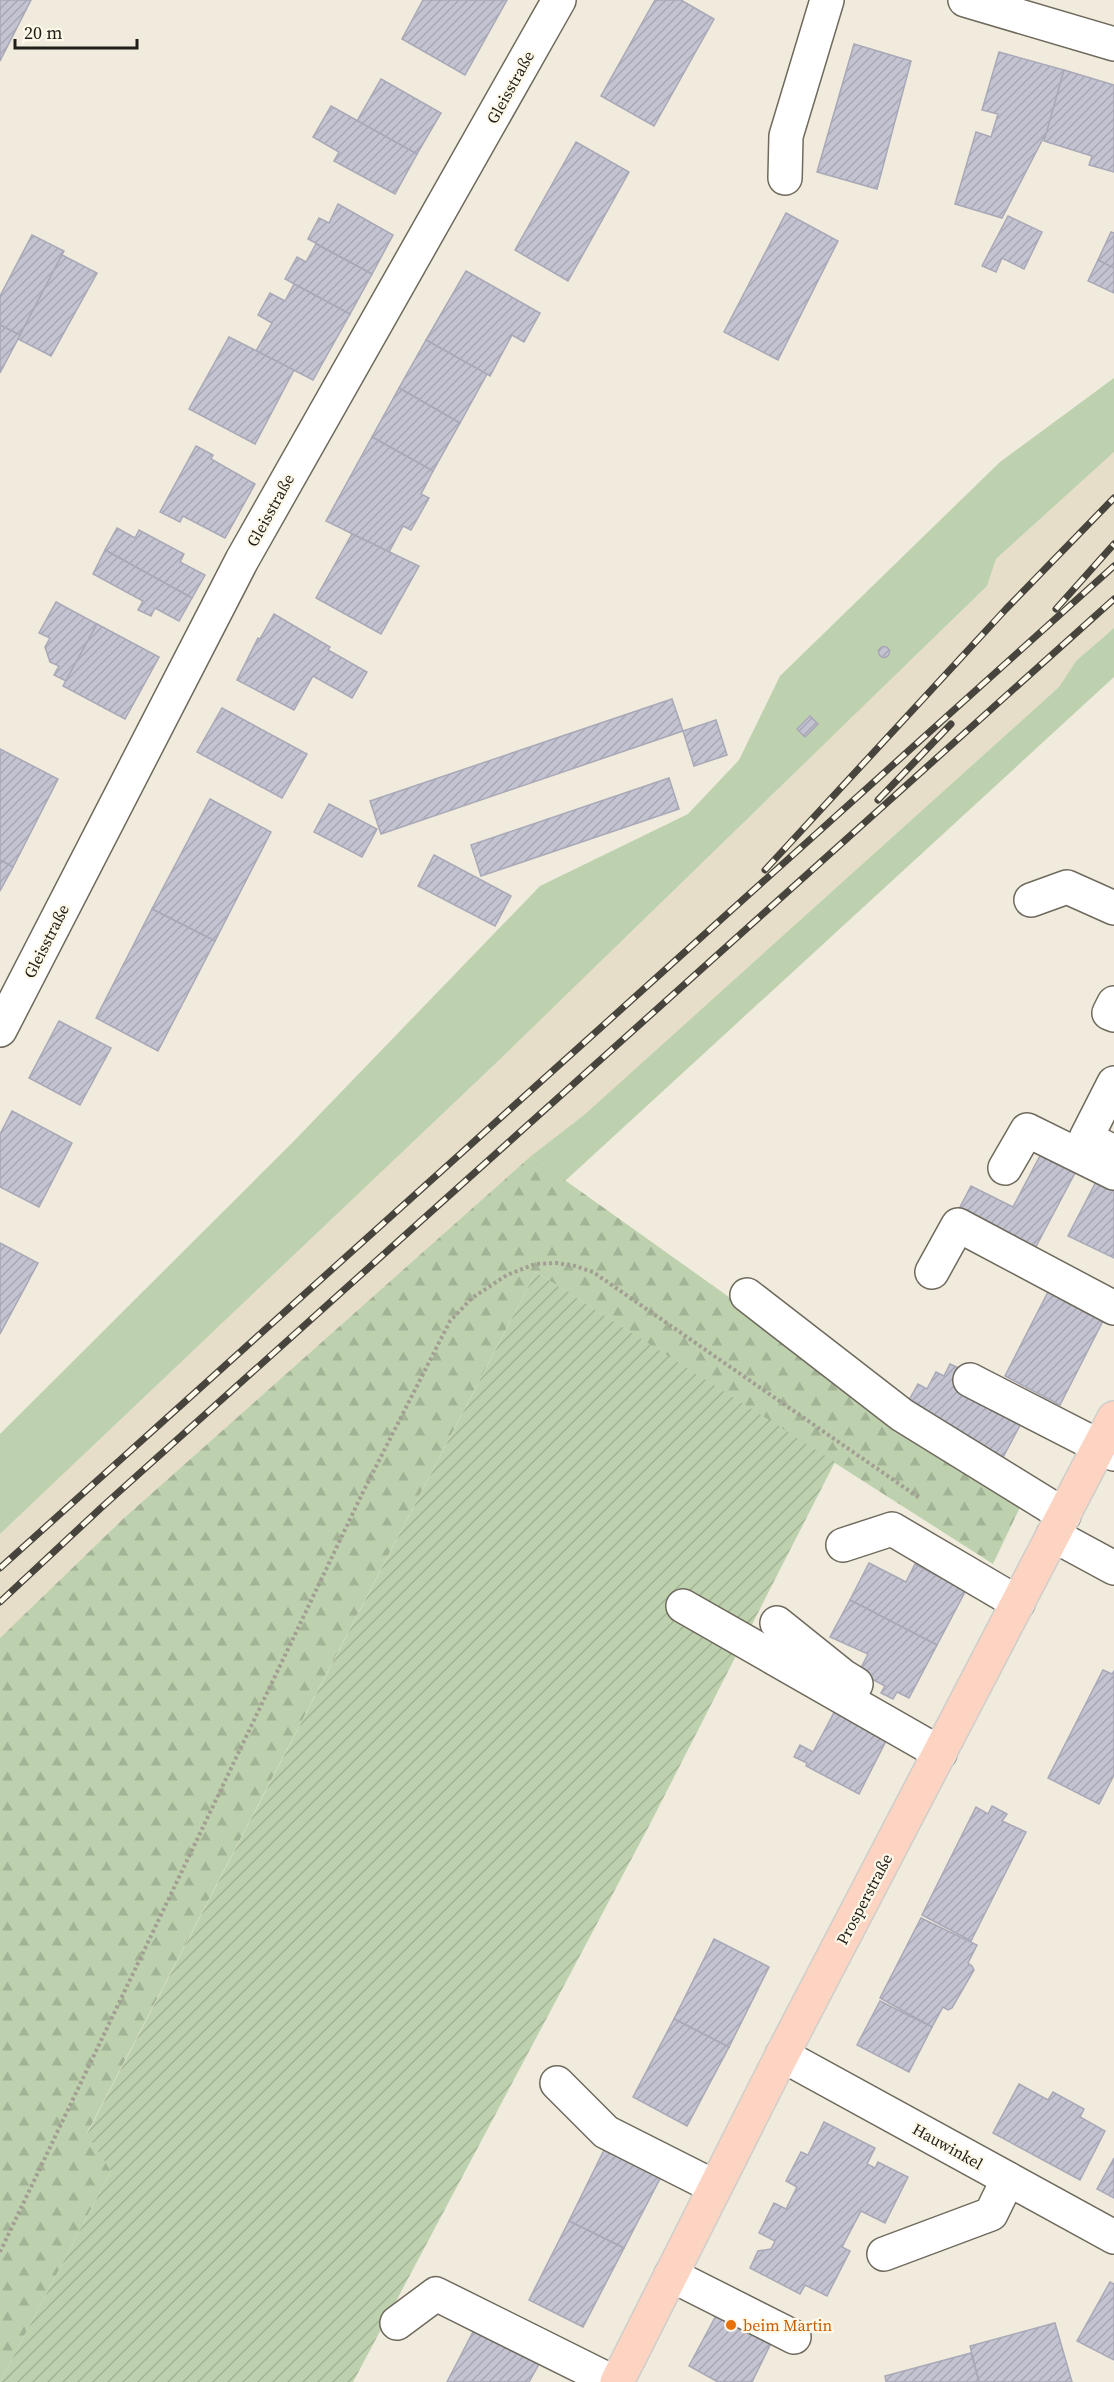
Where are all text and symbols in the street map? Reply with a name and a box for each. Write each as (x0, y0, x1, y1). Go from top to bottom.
scale bar (15, 12, 136, 50)
text: 20 m (24, 20, 62, 45)
street label: Gleisstraße (481, 47, 539, 127)
street label: Gleisstraße (241, 470, 299, 550)
street label: Gleisstraße (18, 900, 74, 982)
street label: Prosperstraße (831, 1850, 897, 1948)
street label: Hauwinkel (909, 2118, 987, 2174)
place label: beim Martin (743, 2314, 833, 2336)
marker: beim Martin (724, 2318, 738, 2332)

